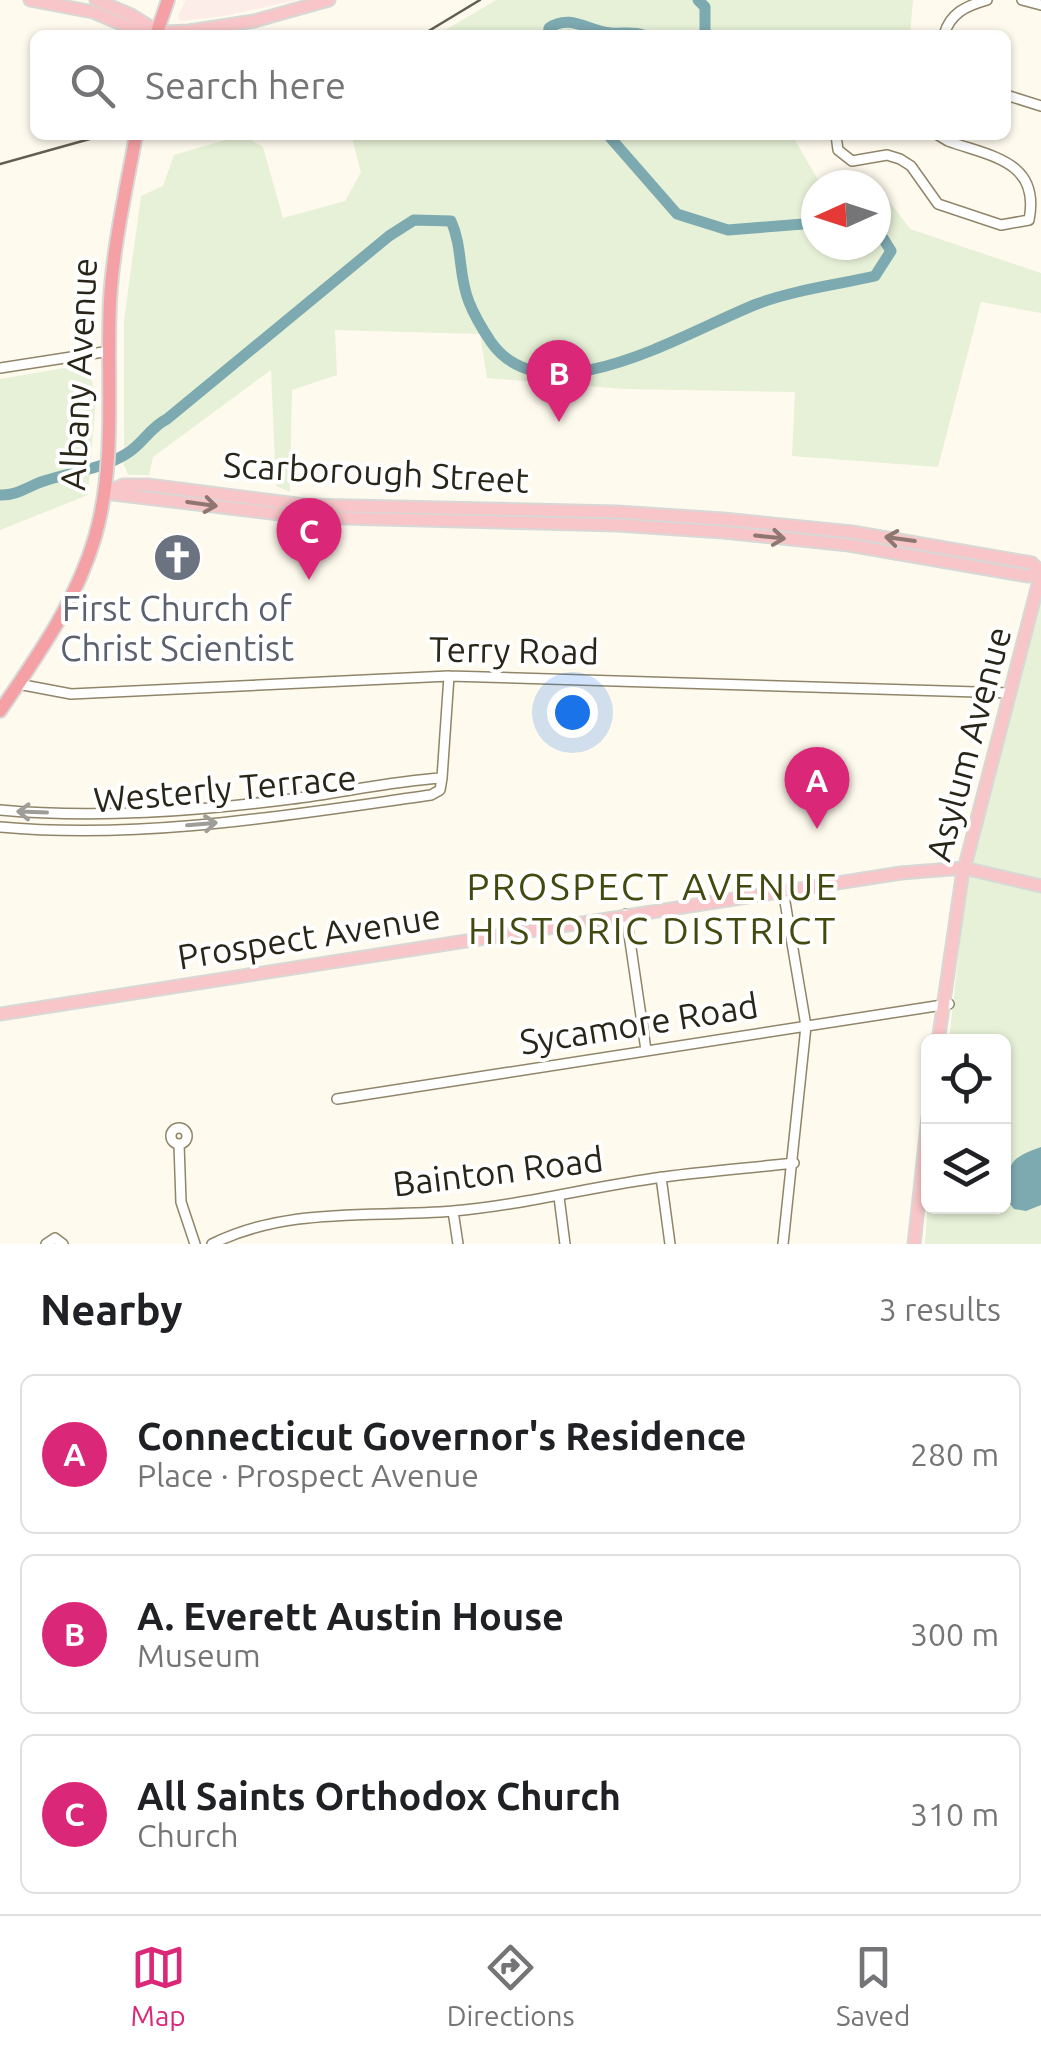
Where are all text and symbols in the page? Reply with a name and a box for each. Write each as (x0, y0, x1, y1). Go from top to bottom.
search box (30, 30, 1011, 140)
icon: search (65, 58, 120, 113)
text: Search here (145, 64, 346, 106)
north arrow (801, 170, 891, 260)
street label: Albany Avenue (52, 257, 104, 491)
pin: B (526, 340, 592, 422)
street label: Scarborough Street (222, 444, 530, 500)
one-way arrow (185, 496, 218, 514)
pin: C (276, 498, 342, 580)
one-way arrow (754, 528, 786, 547)
one-way arrow (884, 530, 916, 548)
church icon: First Church of Christ Scientist (151, 531, 203, 583)
place label: First Church of Christ Scientist (60, 588, 294, 668)
street label: Asylum Avenue (918, 622, 1018, 865)
street label: Terry Road (429, 629, 599, 671)
your location (547, 687, 598, 738)
pin: A (784, 746, 850, 829)
street label: Westerly Terrace (92, 757, 358, 819)
one-way arrow (16, 802, 48, 821)
one-way arrow (186, 814, 218, 833)
district label: PROSPECT AVENUE HISTORIC DISTRICT (466, 865, 840, 951)
street label: Prospect Avenue (175, 895, 443, 977)
street label: Sycamore Road (517, 984, 761, 1062)
map controls (921, 1034, 1011, 1214)
button: locate (921, 1034, 1011, 1124)
button: layers (921, 1124, 1011, 1214)
street label: Bainton Road (390, 1138, 605, 1204)
text: Nearby (40, 1286, 183, 1333)
text: 3 results (879, 1291, 1001, 1327)
text: Connecticut Governor's Residence (137, 1415, 746, 1457)
text: A (63, 1436, 86, 1472)
text: 280 m (910, 1436, 999, 1472)
text: Place · Prospect Avenue (137, 1457, 479, 1493)
text: A. Everett Austin House (137, 1595, 564, 1637)
text: B (64, 1616, 85, 1652)
text: 300 m (910, 1616, 999, 1652)
text: Museum (137, 1637, 261, 1673)
text: All Saints Orthodox Church (137, 1775, 621, 1817)
text: C (64, 1796, 85, 1832)
text: 310 m (910, 1796, 999, 1832)
text: Church (137, 1817, 238, 1853)
tab: Map (131, 1940, 186, 2031)
tab: Directions (447, 1940, 575, 2031)
tab: Saved (836, 1940, 910, 2031)

